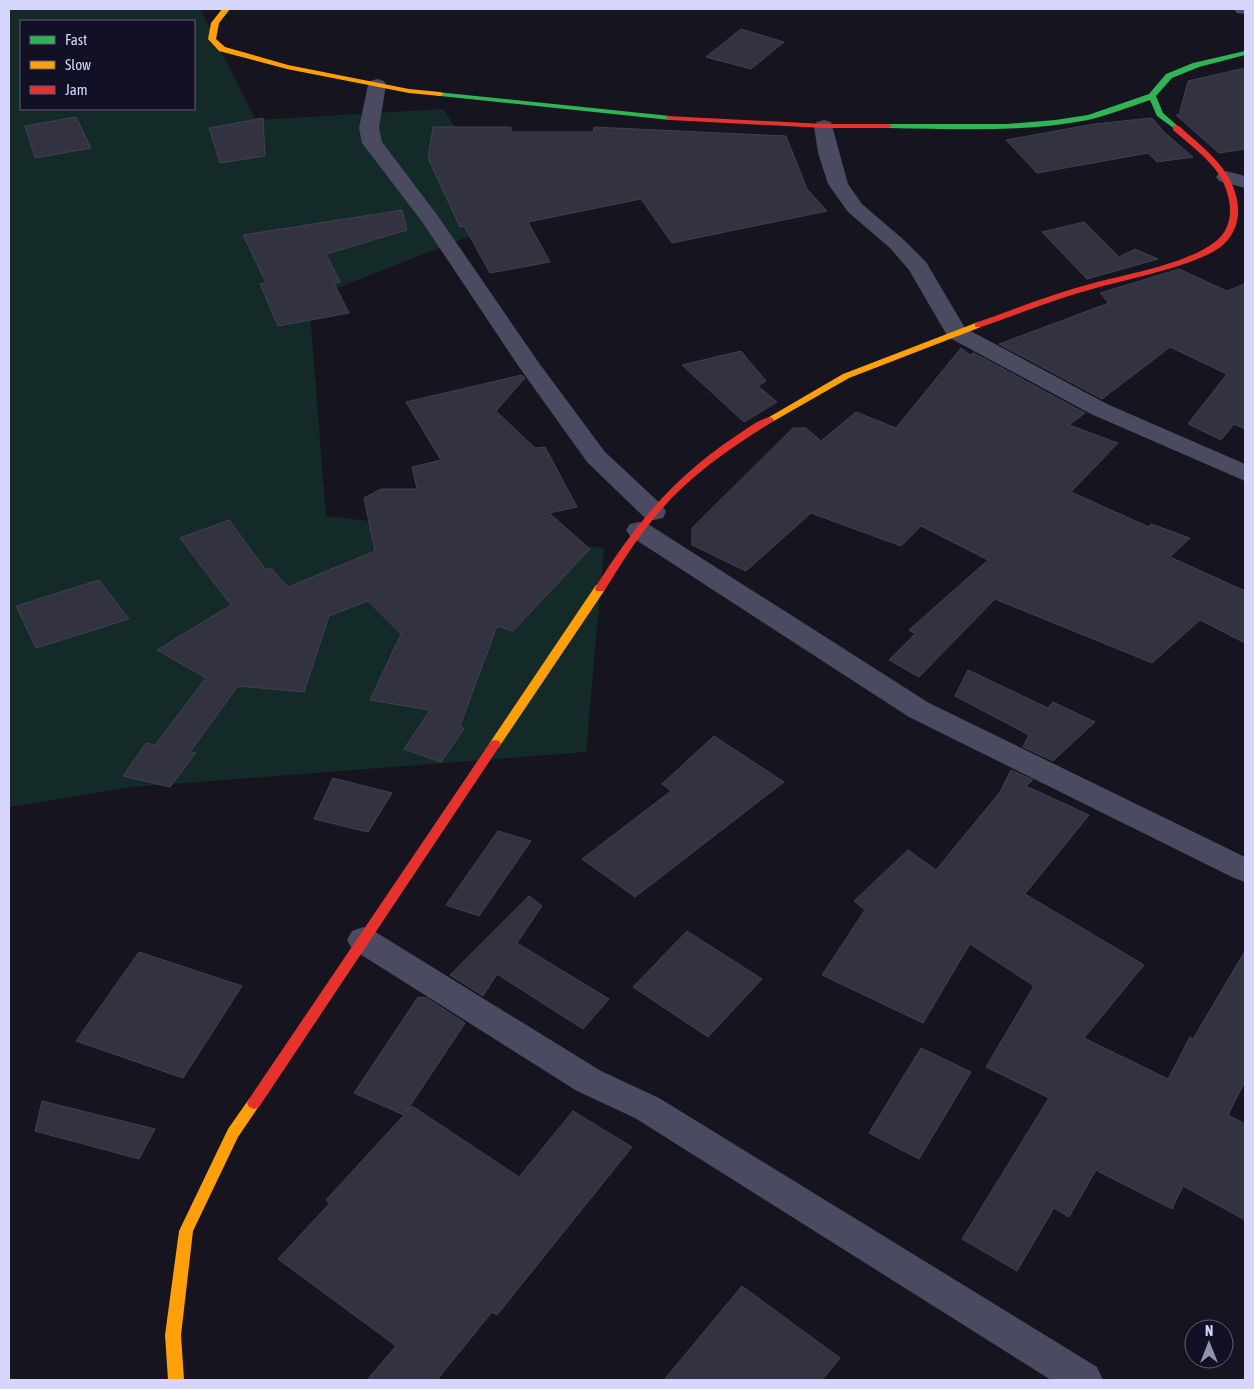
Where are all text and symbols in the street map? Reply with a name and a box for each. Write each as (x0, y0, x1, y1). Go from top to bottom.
legend (20, 20, 195, 110)
text: Fast (65, 31, 87, 48)
text: Slow (65, 56, 91, 73)
text: Jam (65, 81, 88, 98)
north arrow (1184, 1319, 1234, 1369)
text: N (1205, 1323, 1213, 1339)

